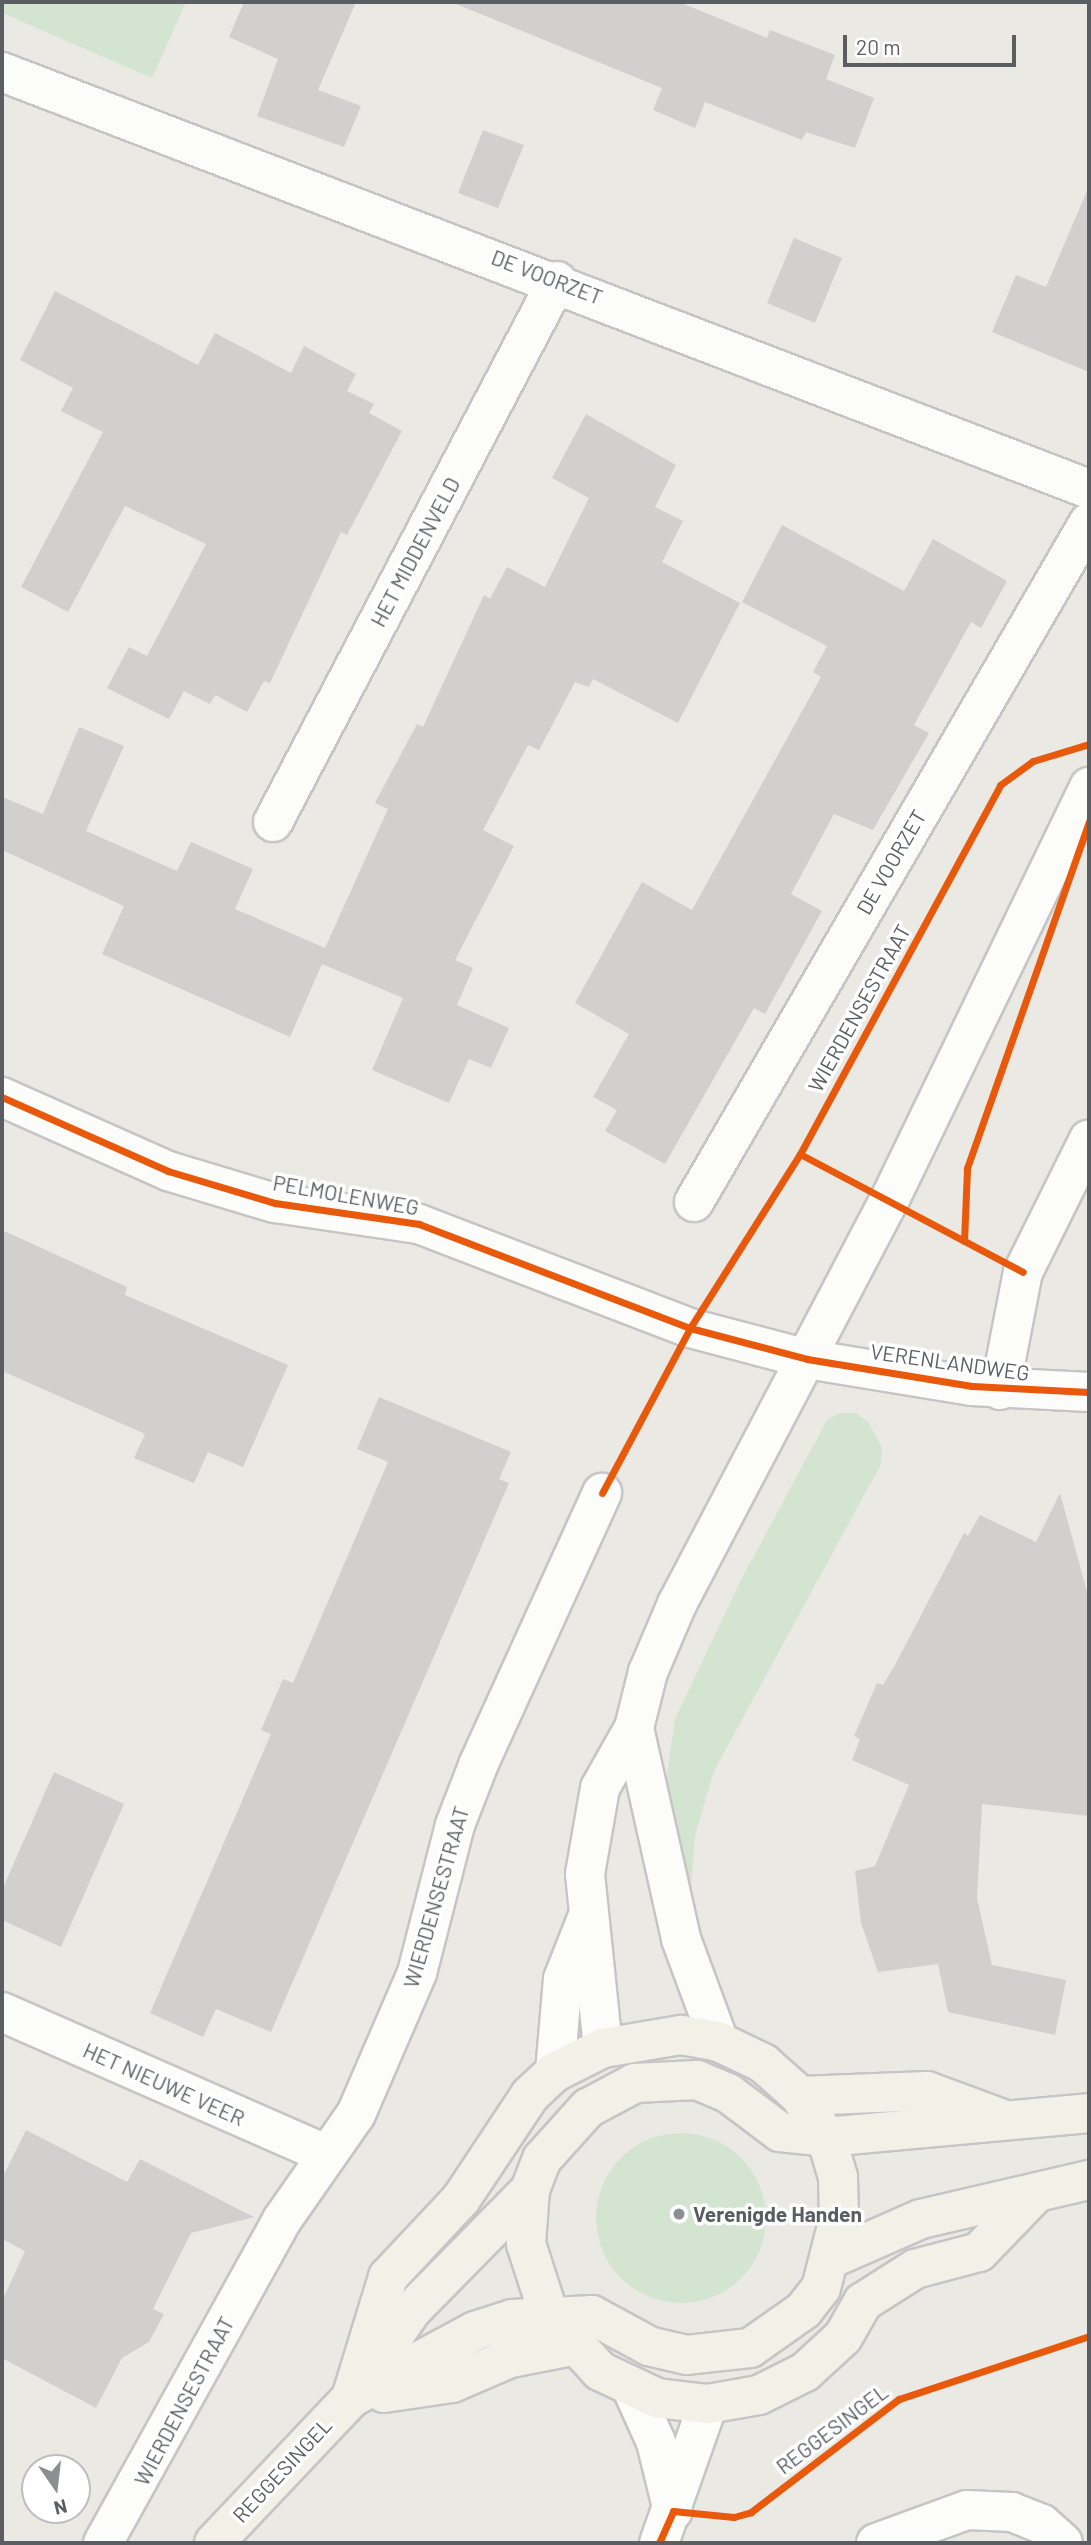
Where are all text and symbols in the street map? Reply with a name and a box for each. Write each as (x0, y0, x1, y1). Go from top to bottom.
scale bar (846, 21, 1019, 65)
text: 20 m (856, 34, 901, 59)
street label: DE VOORZET (488, 244, 606, 310)
street label: HET MIDDENVELD (365, 473, 465, 631)
street label: DE VOORZET (851, 805, 931, 919)
street label: WIERDENSESTRAAT (802, 920, 916, 1096)
street label: PELMOLENWEG (271, 1170, 421, 1220)
street label: VERENLANDWEG (869, 1338, 1031, 1386)
street label: WIERDENSESTRAAT (398, 1803, 474, 1991)
street label: HET NIEUWE VEER (79, 2037, 249, 2131)
place label: Verenigde Handen (693, 2201, 862, 2227)
marker: Verenigde Handen (671, 2206, 687, 2222)
street label: WIERDENSESTRAAT (129, 2312, 239, 2490)
street label: REGGESINGEL (771, 2379, 893, 2479)
street label: REGGESINGEL (227, 2413, 337, 2527)
north arrow (21, 2454, 91, 2524)
text: N (52, 2495, 70, 2521)

